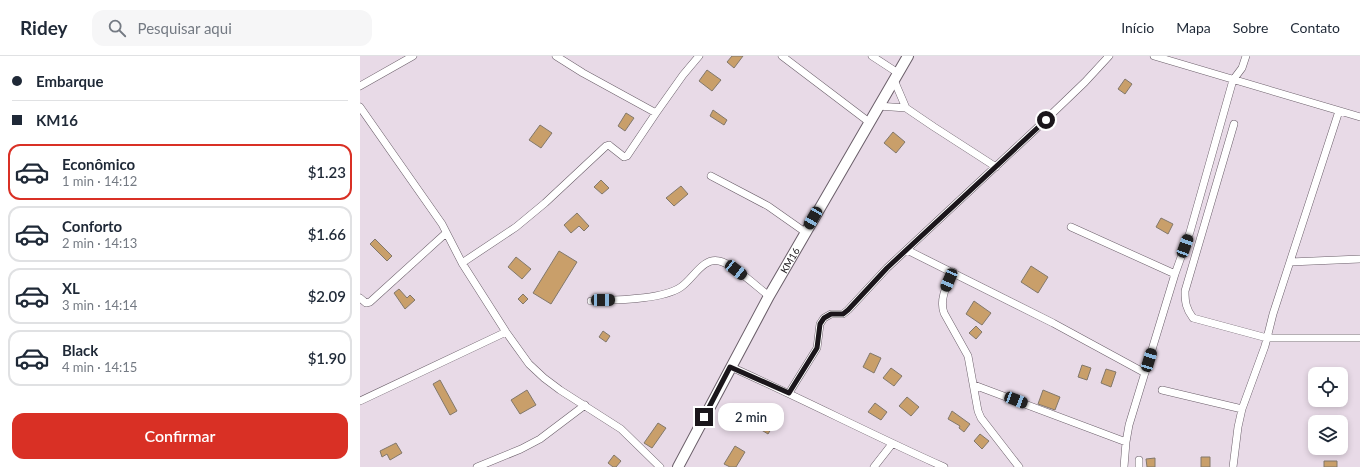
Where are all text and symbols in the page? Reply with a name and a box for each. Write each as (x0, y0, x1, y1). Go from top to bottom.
search box (92, 10, 372, 46)
text: Ridey (20, 16, 68, 39)
icon: search (106, 17, 128, 39)
text: Pesquisar aqui (138, 19, 232, 37)
text: Início (1121, 19, 1154, 36)
text: Mapa (1176, 19, 1211, 36)
text: Sobre (1233, 19, 1268, 36)
text: Contato (1290, 19, 1340, 36)
text: Embarque (36, 72, 104, 90)
text: KM16 (36, 111, 78, 129)
route start (1037, 111, 1055, 129)
icon: car (14, 154, 50, 190)
text: Econômico (62, 155, 135, 173)
text: $1.23 (308, 163, 346, 181)
text: 1 min · 14:12 (62, 173, 137, 189)
car (802, 205, 824, 231)
icon: car (14, 216, 50, 252)
text: Conforto (62, 217, 122, 235)
text: $1.66 (308, 225, 346, 243)
car (1175, 233, 1195, 259)
text: 2 min · 14:13 (62, 235, 137, 251)
street label: KM16 (778, 245, 802, 275)
car (723, 258, 749, 282)
car (939, 267, 959, 293)
icon: car (14, 278, 50, 314)
text: XL (62, 279, 80, 297)
text: $2.09 (308, 287, 346, 305)
car (591, 294, 615, 306)
text: 3 min · 14:14 (62, 297, 137, 313)
icon: car (14, 340, 50, 376)
text: Black (62, 341, 98, 359)
car (1140, 347, 1158, 373)
text: $1.90 (308, 349, 346, 367)
text: 4 min · 14:15 (62, 359, 137, 375)
map controls (1308, 367, 1348, 455)
button: locate (1308, 367, 1348, 407)
car (1003, 390, 1029, 410)
callout: 2 min (718, 403, 784, 431)
route end (695, 408, 713, 426)
text: 2 min (735, 409, 767, 425)
button: Confirmar (12, 413, 348, 459)
button: layers (1308, 415, 1348, 455)

